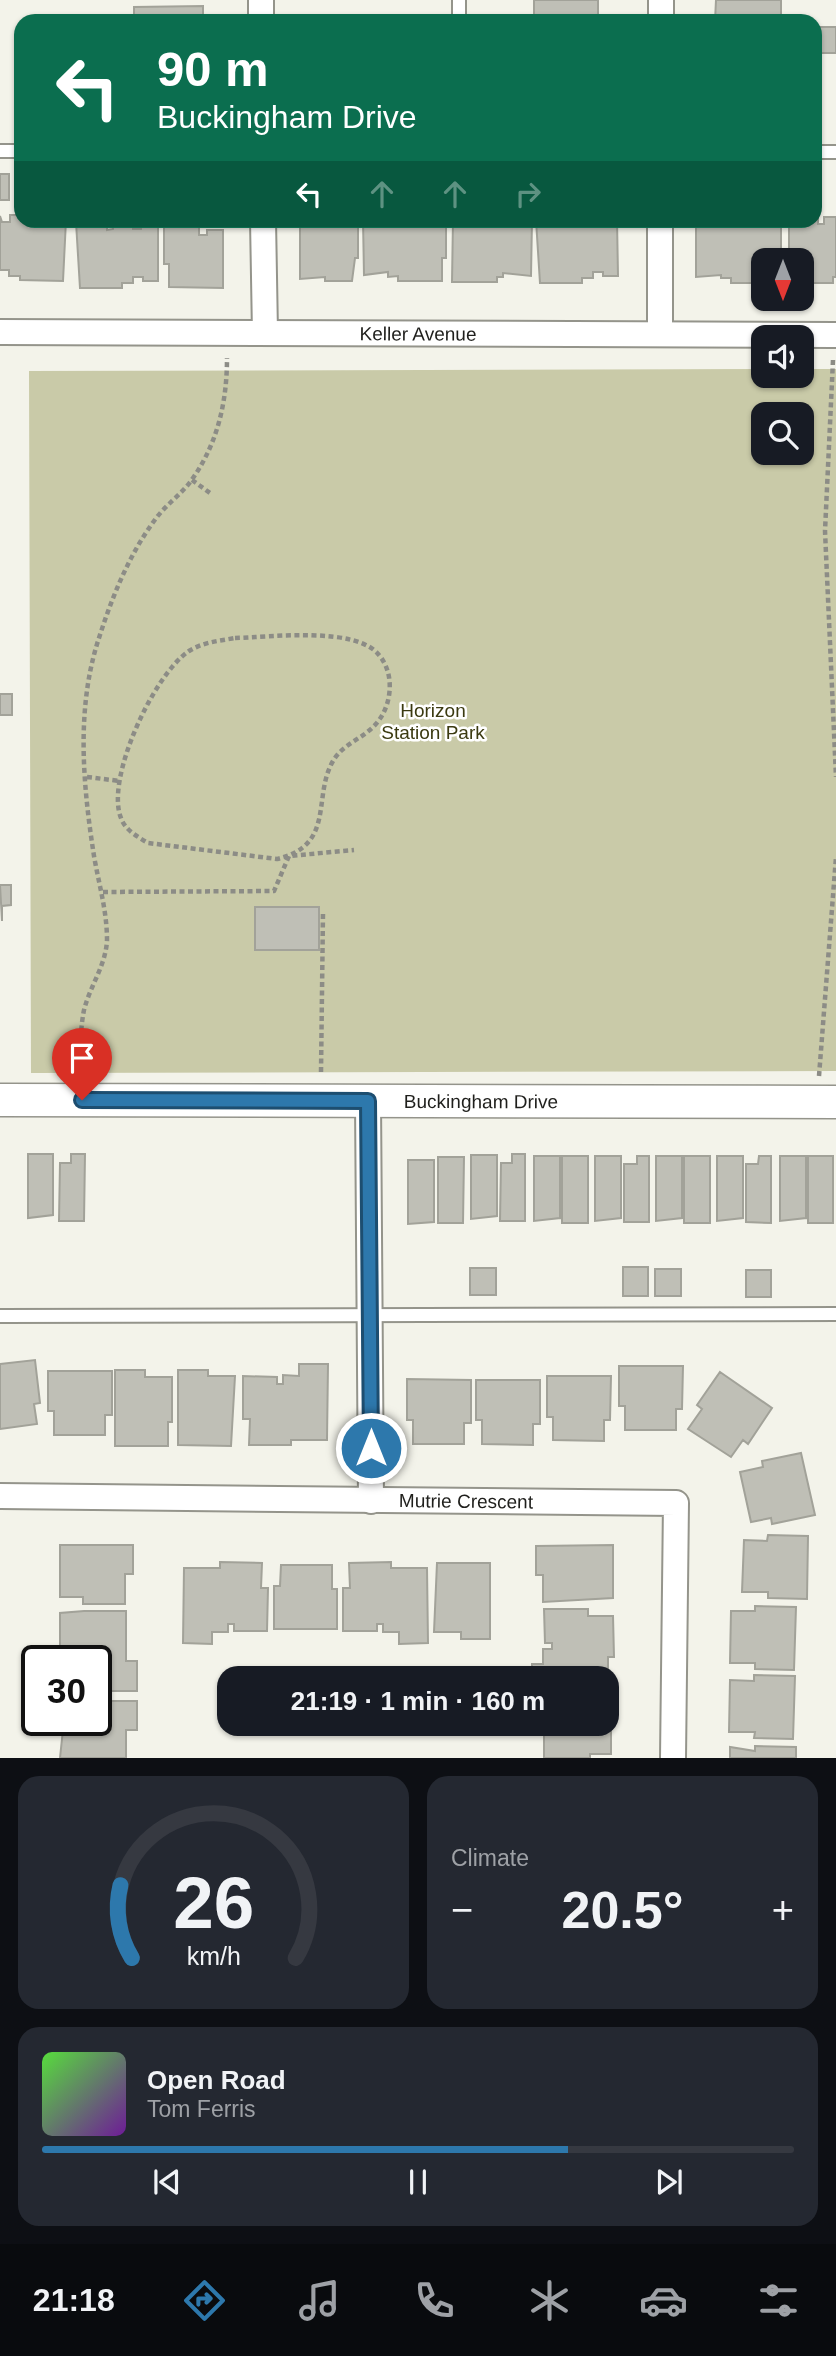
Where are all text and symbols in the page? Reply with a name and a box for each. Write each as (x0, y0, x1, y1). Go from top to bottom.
icon: left (42, 42, 133, 133)
text: 90 m (157, 42, 269, 96)
text: Buckingham Drive (157, 99, 417, 135)
icon: left (290, 175, 328, 213)
icon: ahead (363, 175, 401, 213)
icon: ahead (436, 175, 474, 213)
icon: right (509, 175, 547, 213)
north arrow (751, 248, 814, 312)
map controls (751, 248, 814, 465)
street label: Keller Avenue (359, 323, 477, 344)
button: sound (751, 325, 814, 388)
button: search (751, 402, 814, 465)
park label: Horizon Station Park (381, 700, 485, 743)
pin (52, 1028, 112, 1100)
icon: arrive (63, 1039, 101, 1077)
street label: Buckingham Drive (404, 1090, 558, 1112)
position arrow (334, 1411, 408, 1485)
street label: Mutrie Crescent (399, 1490, 534, 1512)
speed limit sign: 30 (21, 1645, 112, 1736)
text: 21:19 · 1 min · 160 m (291, 1686, 545, 1716)
text: Climate (451, 1845, 529, 1871)
text: 26 (173, 1863, 254, 1944)
text: 20.5° (561, 1881, 684, 1939)
text: − (451, 1889, 473, 1931)
text: + (772, 1889, 794, 1931)
text: km/h (186, 1942, 241, 1970)
text: Open Road (147, 2065, 286, 2095)
text: Tom Ferris (147, 2096, 256, 2122)
icon: previous (148, 2163, 186, 2201)
icon: pause (399, 2163, 437, 2201)
icon: next (650, 2163, 688, 2201)
icon: directions (180, 2276, 229, 2325)
icon: music (295, 2276, 344, 2325)
icon: phone (410, 2276, 459, 2325)
icon: climate (525, 2276, 574, 2325)
icon: car (639, 2276, 688, 2325)
icon: filters (754, 2276, 803, 2325)
text: 21:18 (33, 2282, 115, 2318)

